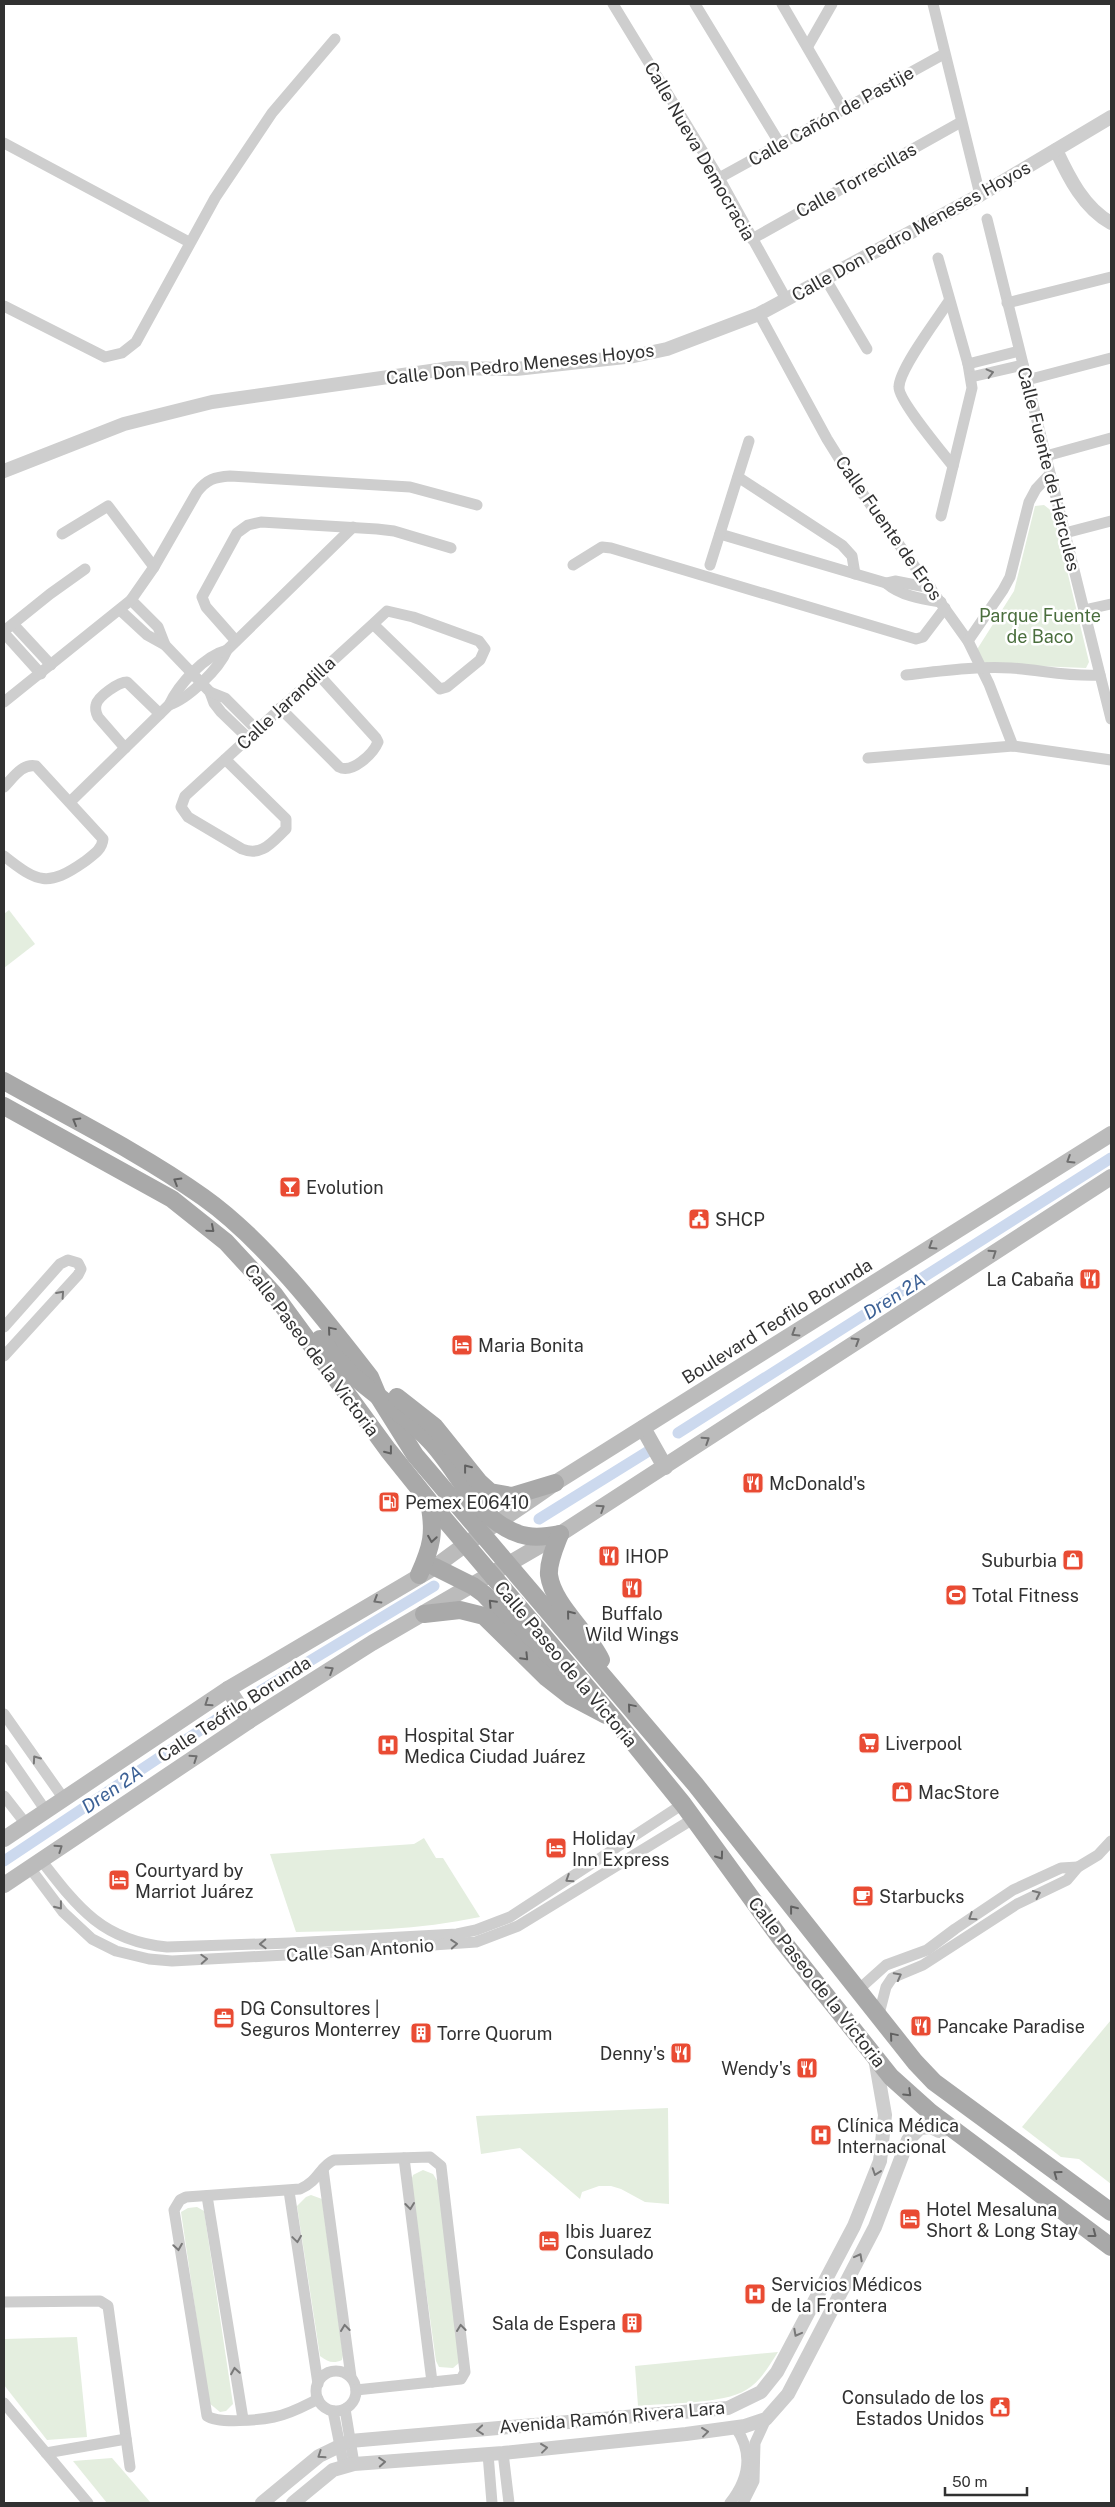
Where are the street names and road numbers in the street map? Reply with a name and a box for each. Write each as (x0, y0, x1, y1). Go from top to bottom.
street label: Calle Nueva Democracia (640, 58, 760, 244)
street label: Calle Cañón de Pastije (745, 62, 917, 170)
street label: Calle Torrecillas (792, 138, 920, 222)
street label: Calle Don Pedro Meneses Hoyos (788, 156, 1034, 306)
street label: Calle Don Pedro Meneses Hoyos (385, 339, 655, 389)
street label: Calle Fuente de Hércules (1013, 365, 1085, 573)
street label: Calle Fuente de Eros (831, 452, 947, 604)
street label: Calle Jarandilla (232, 652, 340, 754)
street label: Boulevard Teofilo Borunda (678, 1254, 876, 1388)
street label: Calle Paseo de la Victoria (240, 1260, 384, 1440)
street label: Calle Paseo de la Victoria (490, 1577, 642, 1751)
street label: Calle Teófilo Borunda (153, 1652, 315, 1766)
street label: Calle Paseo de la Victoria (744, 1893, 890, 2071)
street label: Calle San Antonio (285, 1934, 435, 1966)
street label: Avenida Ramón Rivera Lara (498, 2397, 726, 2437)

